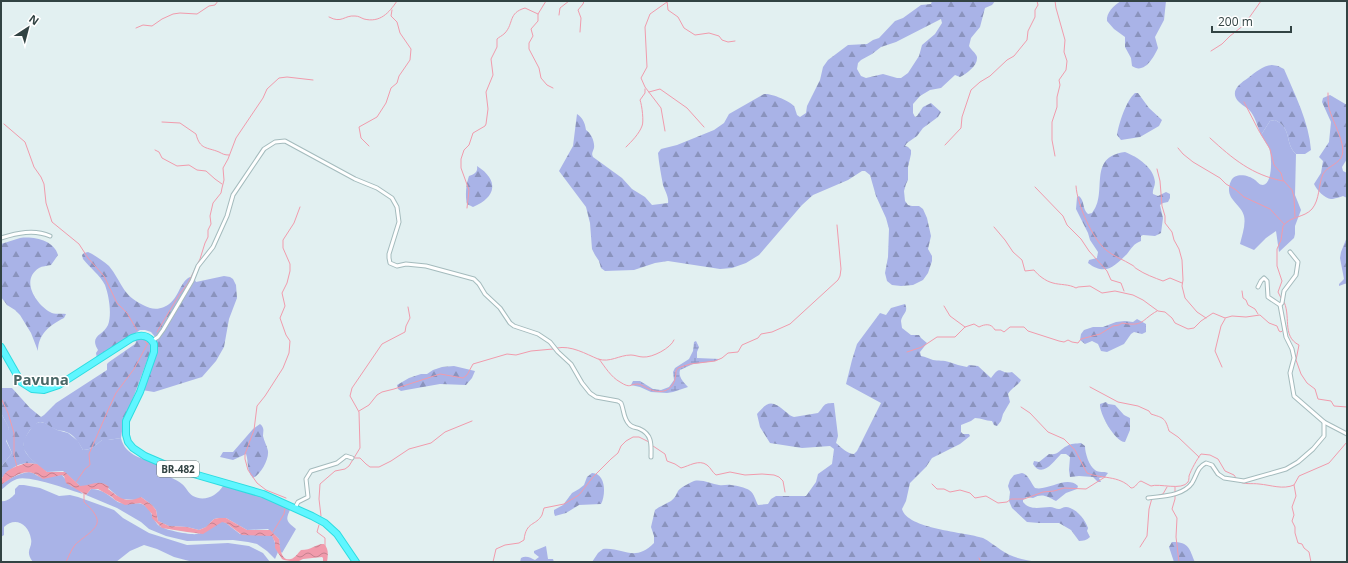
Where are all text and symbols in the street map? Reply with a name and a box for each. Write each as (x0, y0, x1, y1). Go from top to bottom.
north arrow (8, 8, 48, 48)
scale bar (1212, 8, 1291, 34)
text: N (26, 11, 42, 28)
text: 200 m (1218, 13, 1253, 30)
district label: Pavuna (13, 369, 69, 389)
road number: BR-482 (157, 461, 199, 477)

